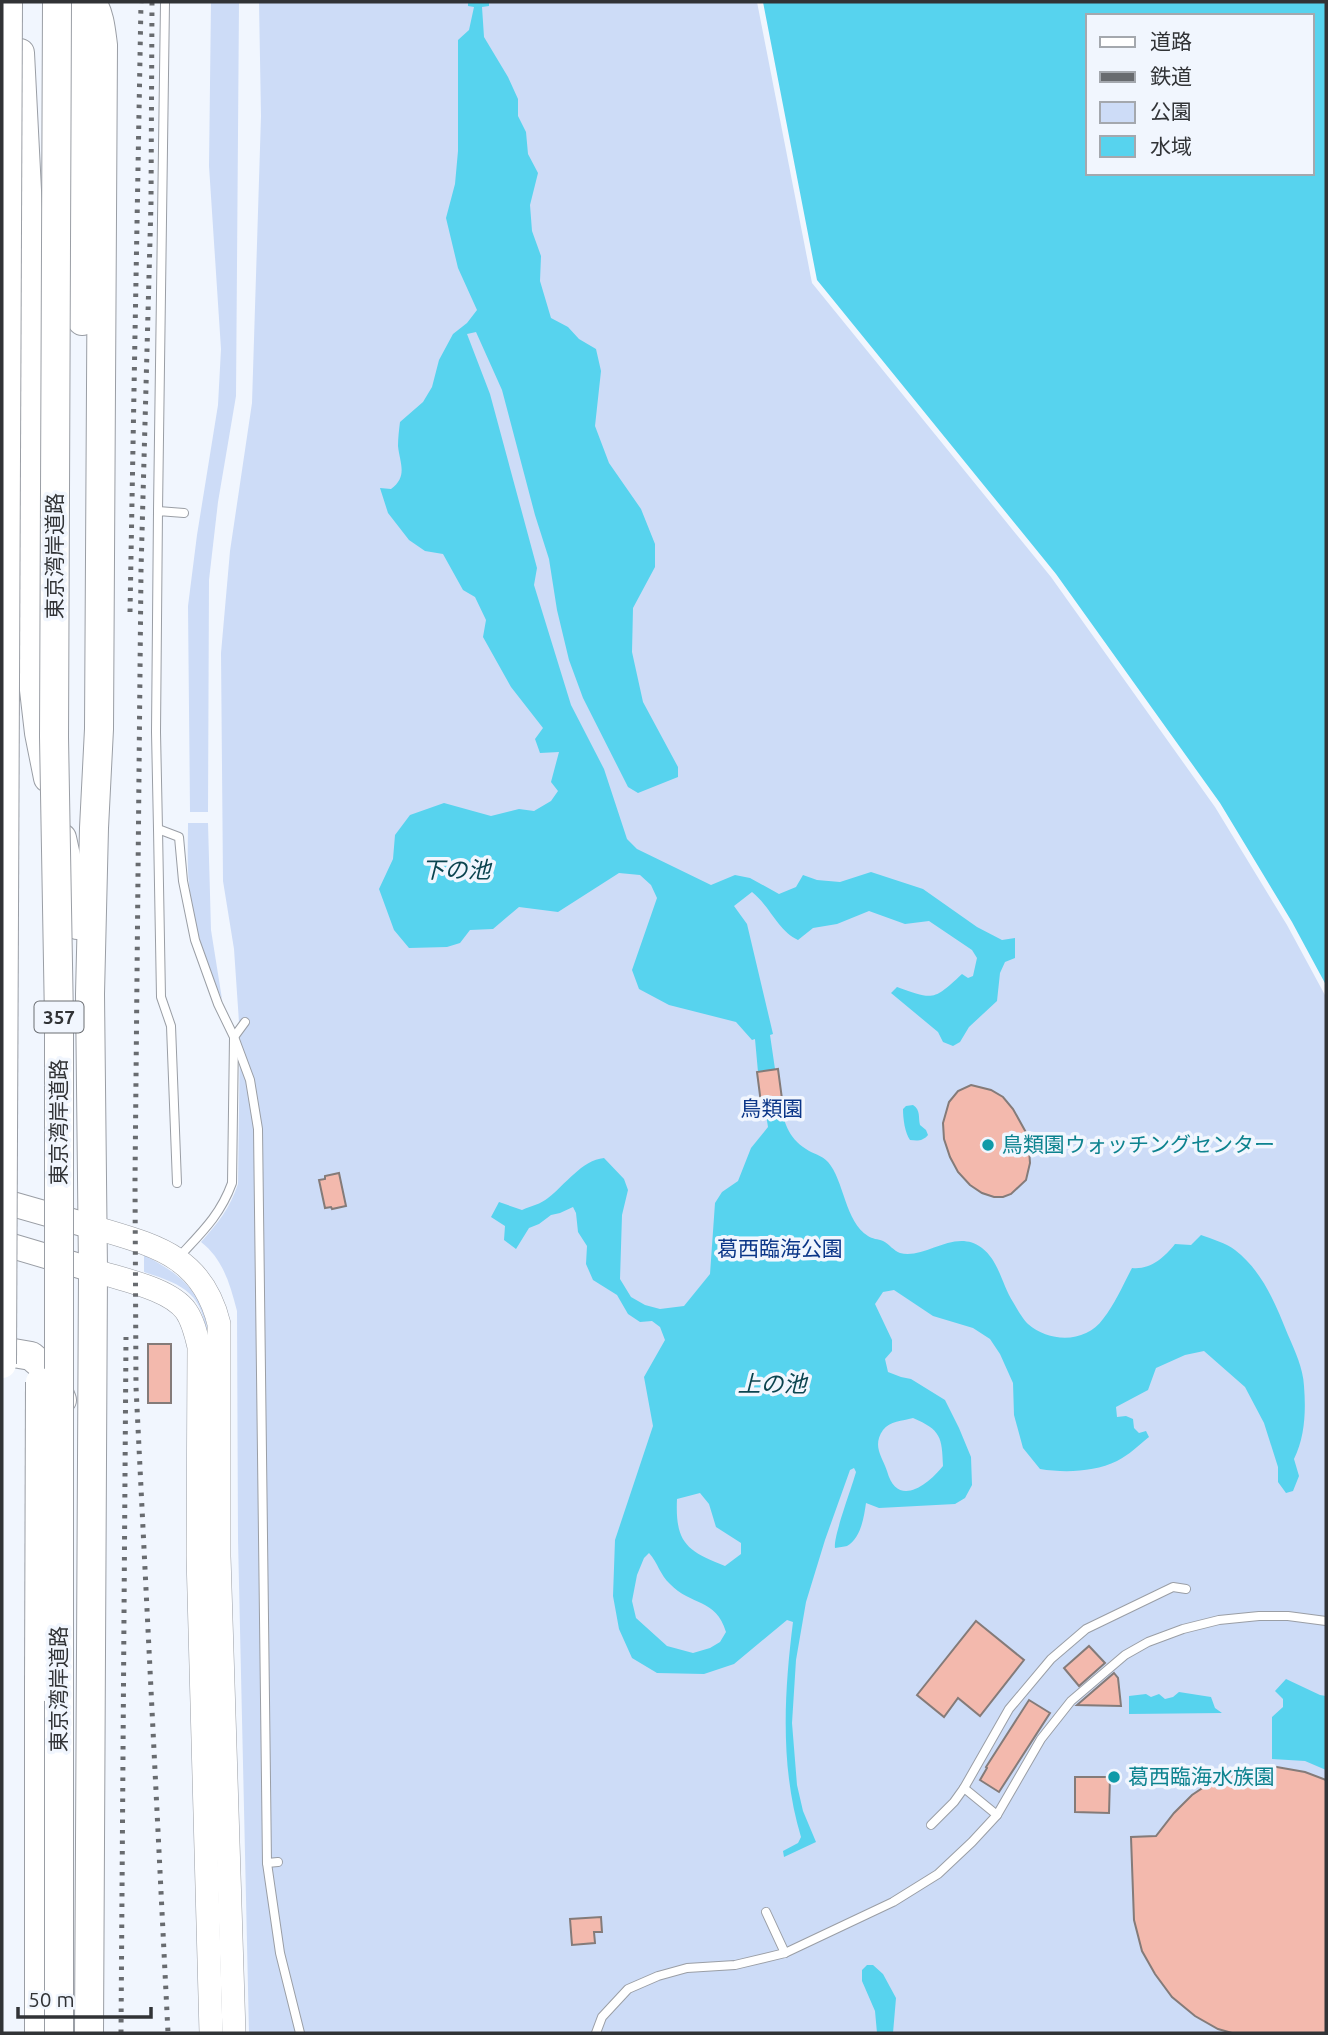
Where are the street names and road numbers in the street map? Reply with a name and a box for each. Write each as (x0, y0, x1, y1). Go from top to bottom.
street label: 東京湾岸道路 (42, 493, 66, 619)
road number: 357 (34, 1001, 84, 1032)
street label: 東京湾岸道路 (46, 1059, 70, 1185)
street label: 東京湾岸道路 (46, 1626, 70, 1752)

